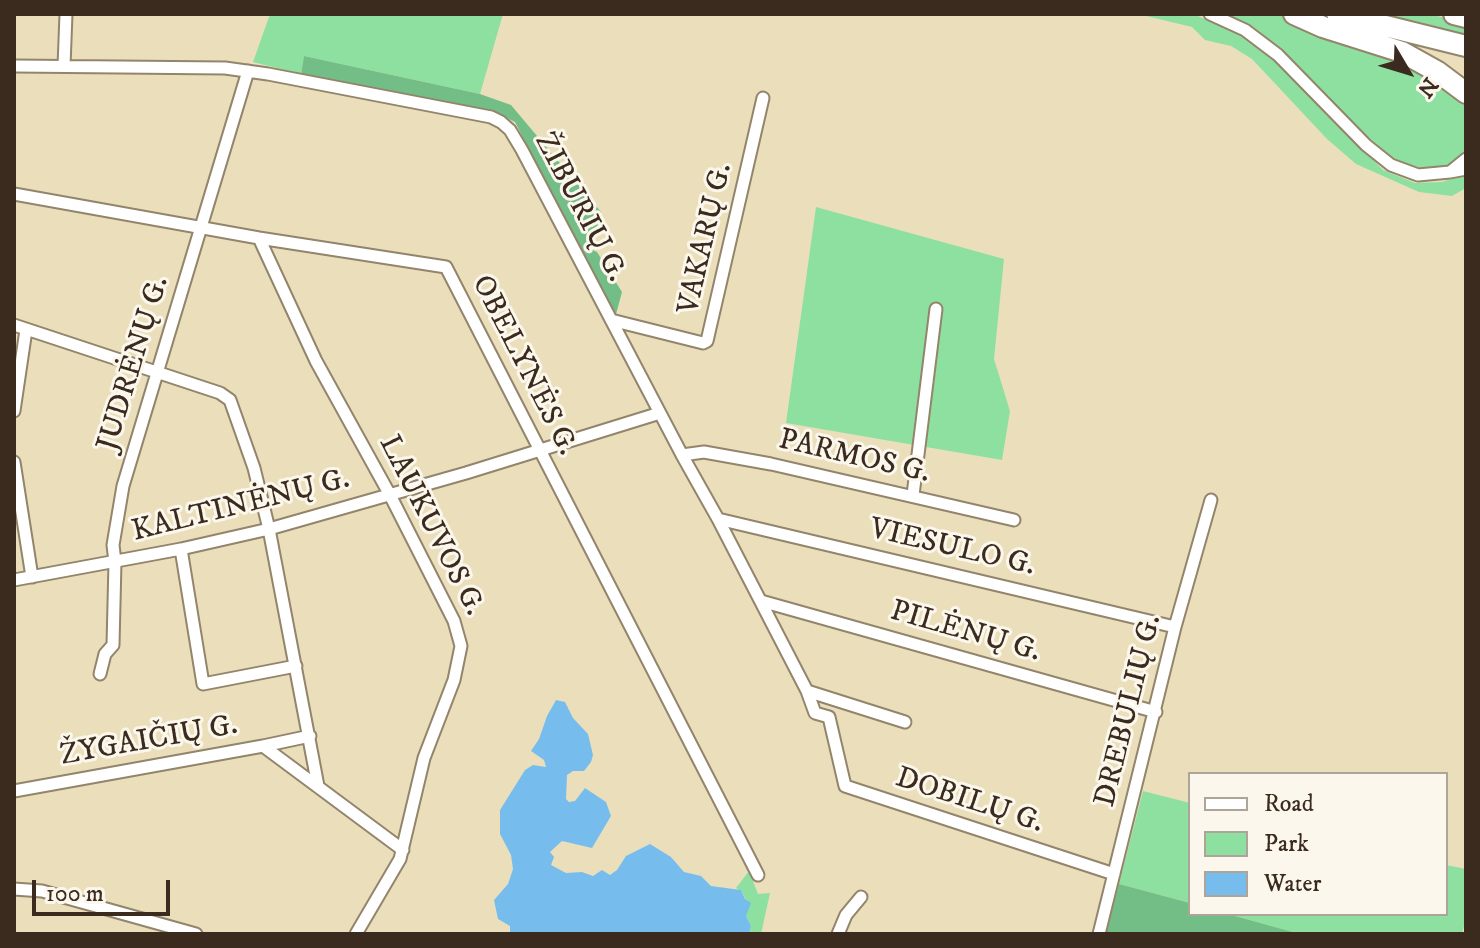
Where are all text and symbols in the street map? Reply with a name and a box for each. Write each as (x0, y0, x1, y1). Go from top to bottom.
north arrow (1368, 32, 1448, 112)
text: N (1411, 72, 1444, 103)
street label: ŽIBURIŲ G. (525, 127, 633, 289)
street label: VAKARŲ G. (672, 160, 742, 318)
street label: OBELYNĖS G. (462, 270, 584, 462)
street label: JUDRĖNŲ G. (91, 272, 179, 456)
street label: PARMOS G. (775, 423, 933, 493)
street label: LAUKUVOS G. (369, 430, 491, 622)
street label: KALTINĖNŲ G. (129, 463, 353, 551)
street label: VIESULO G. (866, 512, 1038, 586)
street label: PILĖNŲ G. (886, 594, 1044, 672)
street label: DREBULIŲ G. (1089, 611, 1171, 811)
street label: ŽYGAIČIŲ G. (58, 709, 240, 775)
street label: DOBILŲ G. (891, 761, 1047, 843)
legend (1188, 772, 1448, 916)
text: Road (1264, 789, 1314, 819)
text: Park (1264, 829, 1309, 859)
scale bar (36, 864, 174, 914)
text: Water (1264, 869, 1321, 899)
text: 100 m (46, 879, 104, 909)

